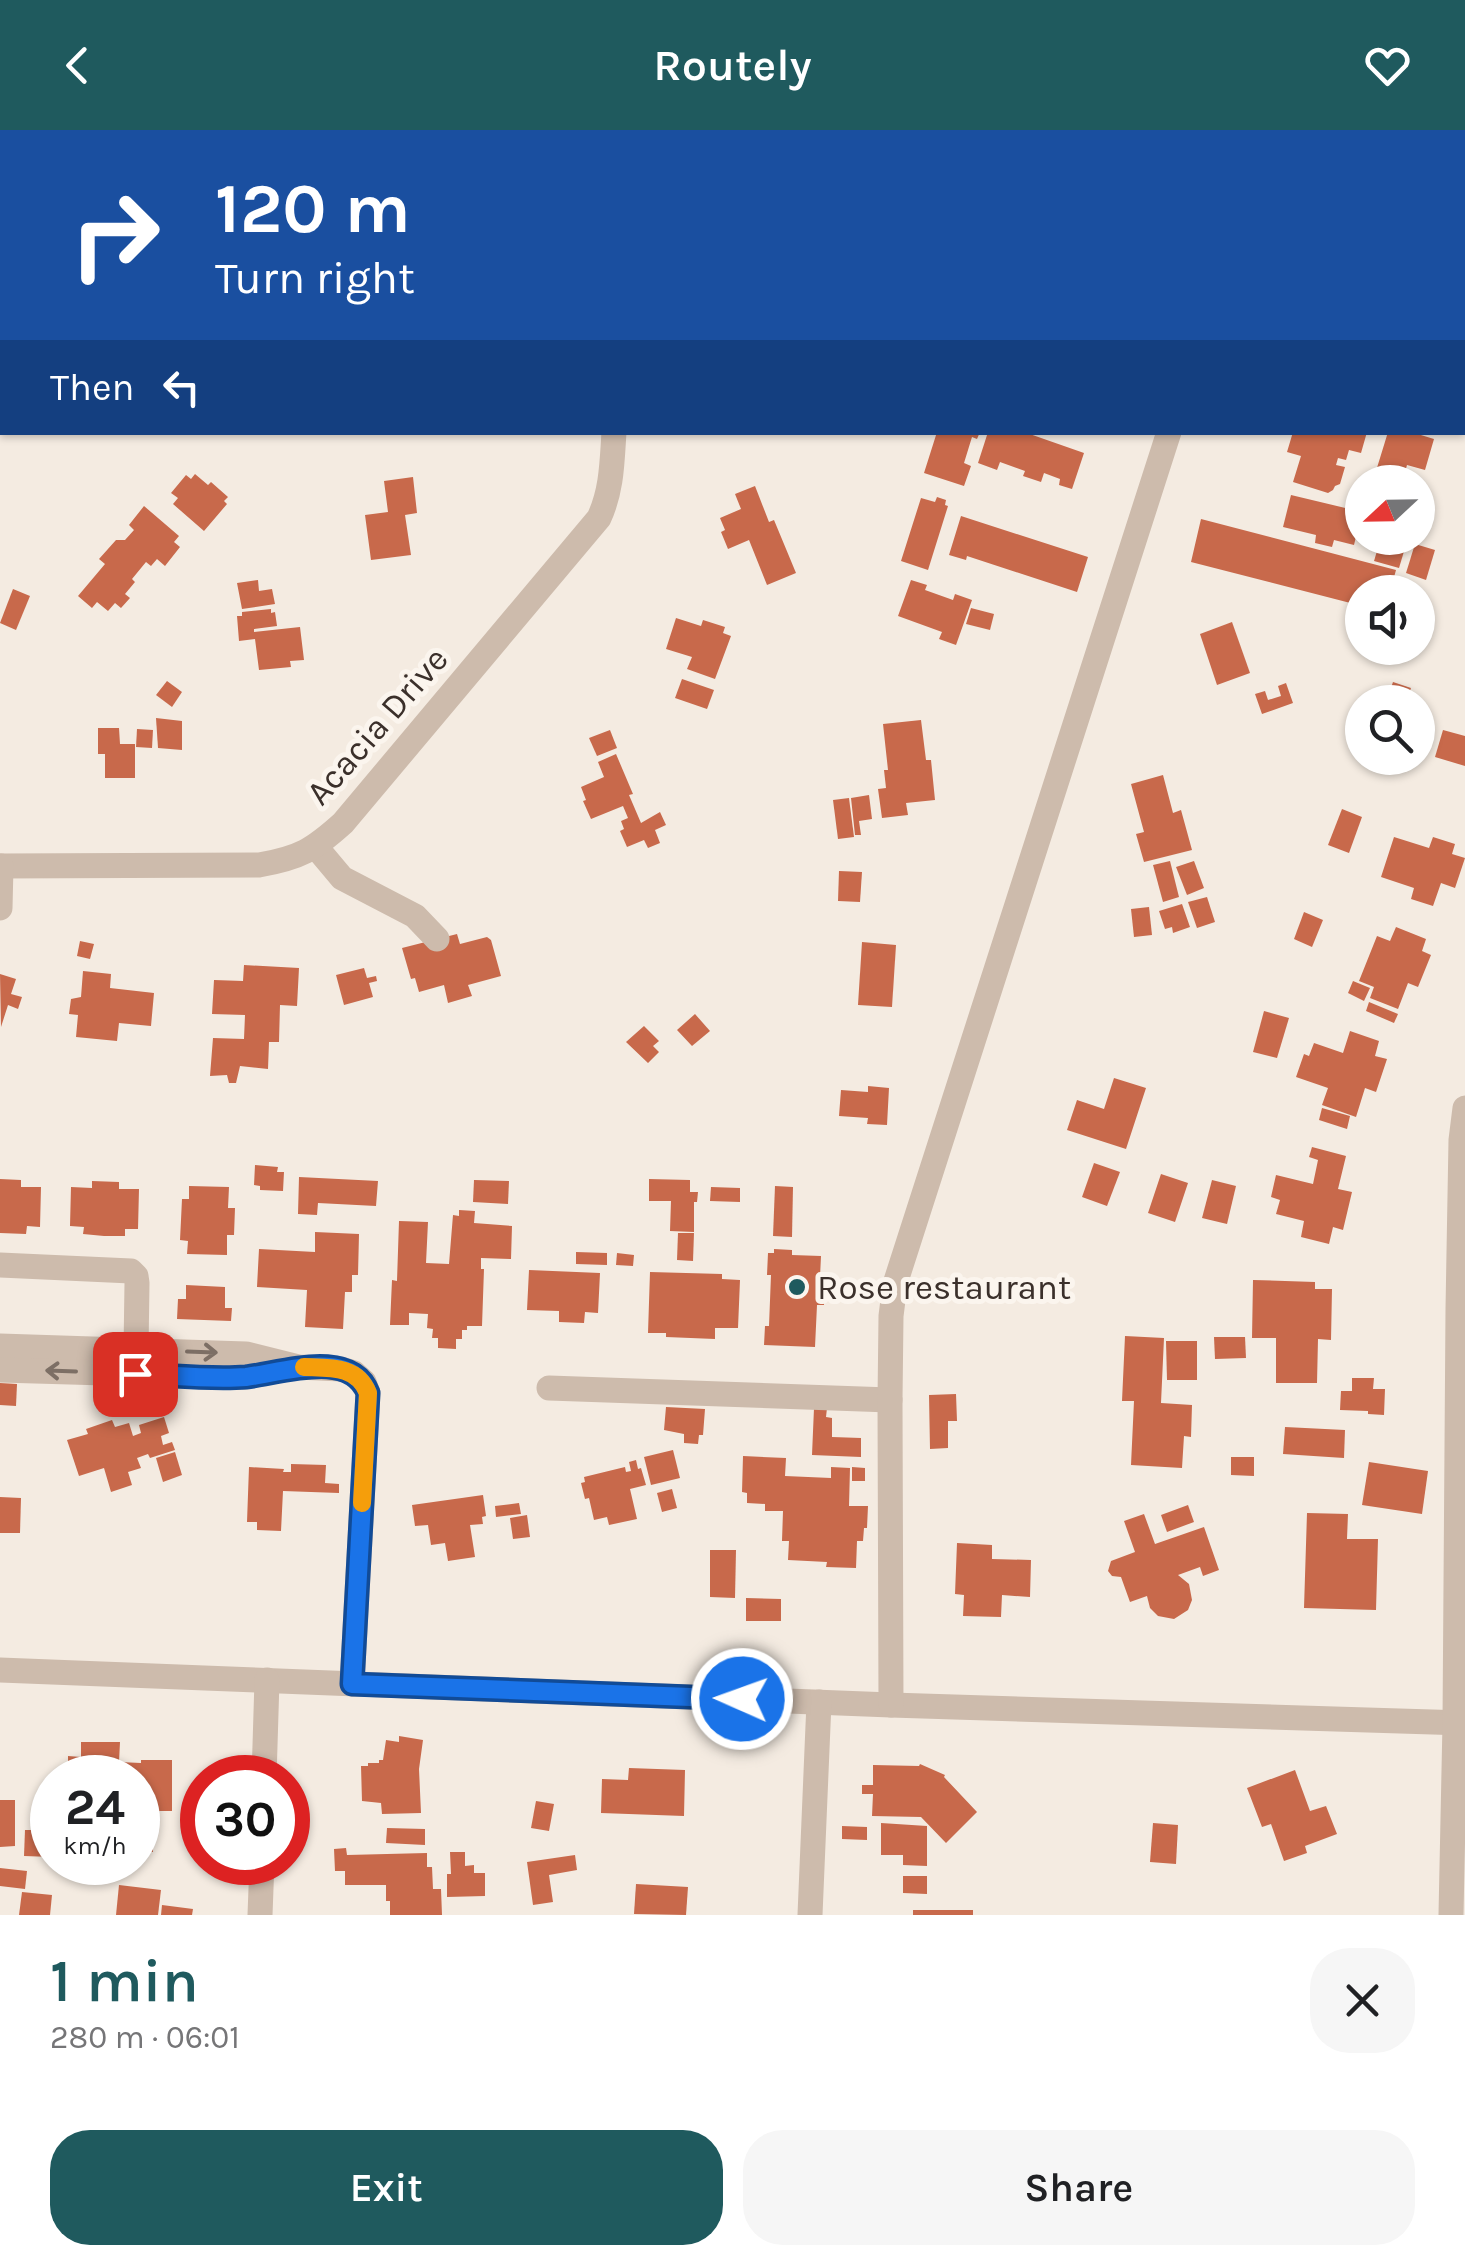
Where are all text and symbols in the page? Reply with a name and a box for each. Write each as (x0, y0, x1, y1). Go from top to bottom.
icon: back (50, 38, 105, 93)
icon: heart (1360, 38, 1415, 93)
text: Routely (653, 39, 812, 91)
text: 120 m (215, 168, 411, 250)
icon: right (50, 170, 180, 300)
text: Turn right (215, 252, 415, 304)
icon: left (154, 360, 209, 415)
text: Then (50, 365, 134, 410)
north arrow (1345, 465, 1435, 555)
map controls (1345, 465, 1435, 775)
button: sound (1345, 575, 1435, 665)
street label: Acacia Drive (297, 639, 457, 813)
button: search (1345, 685, 1435, 775)
place label: Rose restaurant (817, 1267, 1071, 1308)
marker: Rose restaurant (786, 1276, 808, 1298)
pin (93, 1332, 178, 1417)
one-way arrow (186, 1343, 218, 1362)
icon: arrive (108, 1347, 163, 1402)
one-way arrow (46, 1362, 78, 1381)
position arrow (690, 1647, 794, 1751)
speed limit sign: 30 (180, 1755, 310, 1885)
text: 24 (65, 1778, 125, 1837)
text: km/h (63, 1831, 127, 1860)
text: 1 min (50, 1946, 199, 2016)
button: close (1310, 1948, 1415, 2053)
text: 280 m · 06:01 (50, 2019, 240, 2056)
button: Exit (50, 2130, 723, 2245)
button: Share (743, 2130, 1415, 2245)

